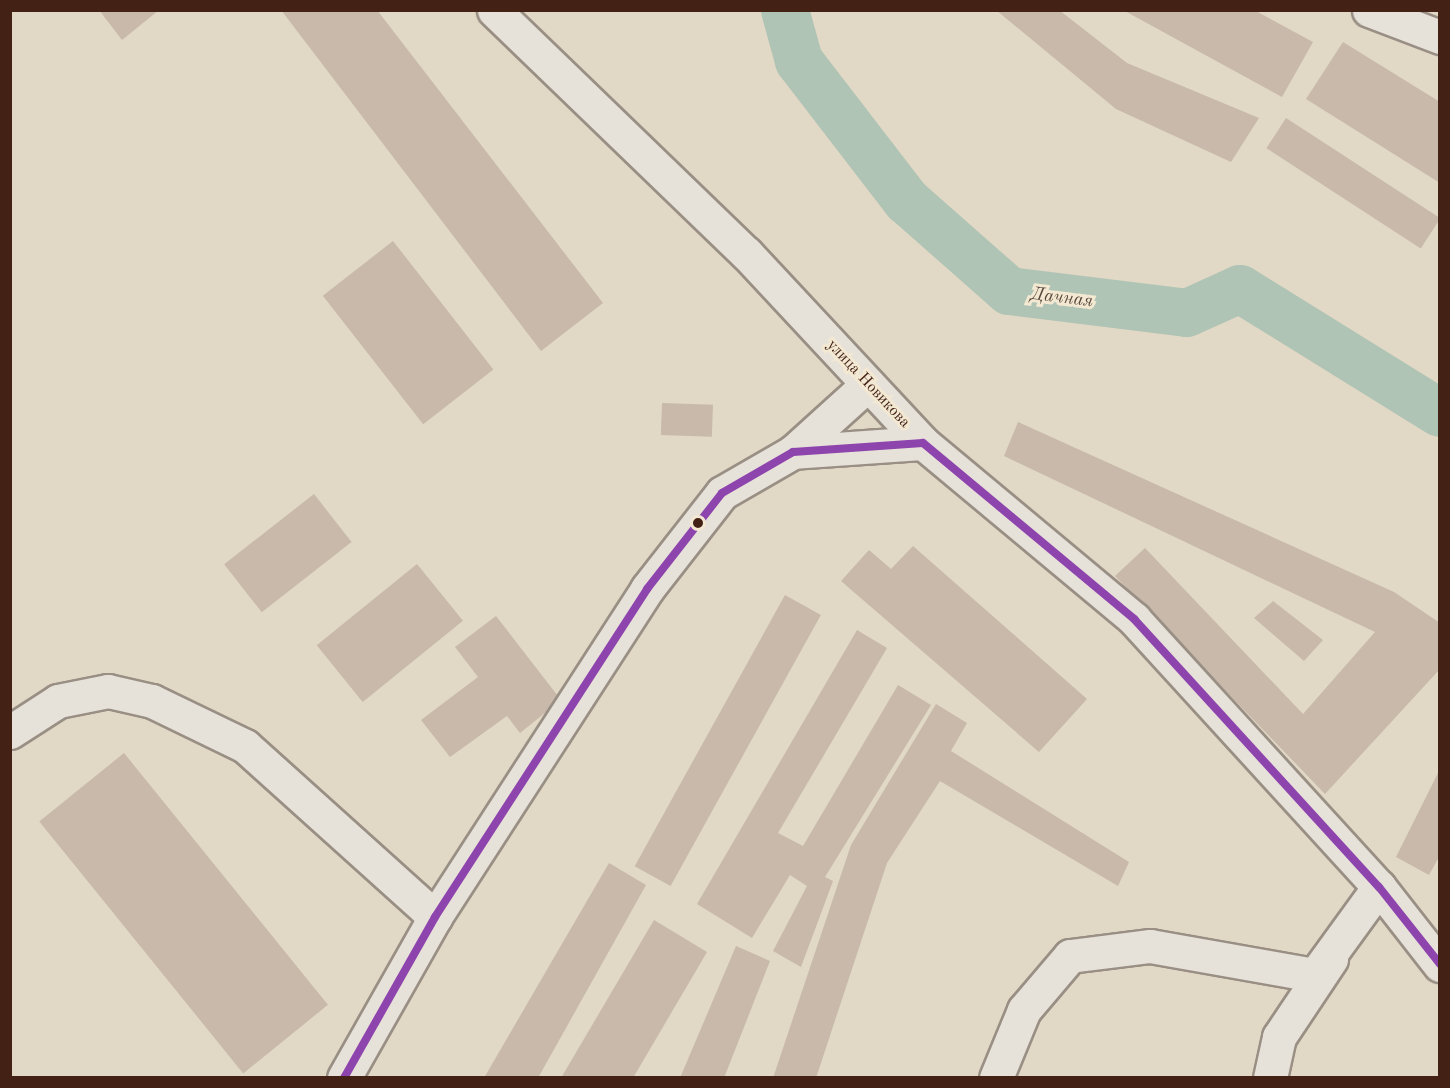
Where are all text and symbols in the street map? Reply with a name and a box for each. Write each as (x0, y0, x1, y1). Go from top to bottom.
water label: Дачная (1030, 283, 1094, 313)
street label: улица Новикова (822, 336, 914, 432)
unlabelled marker (692, 517, 704, 529)

